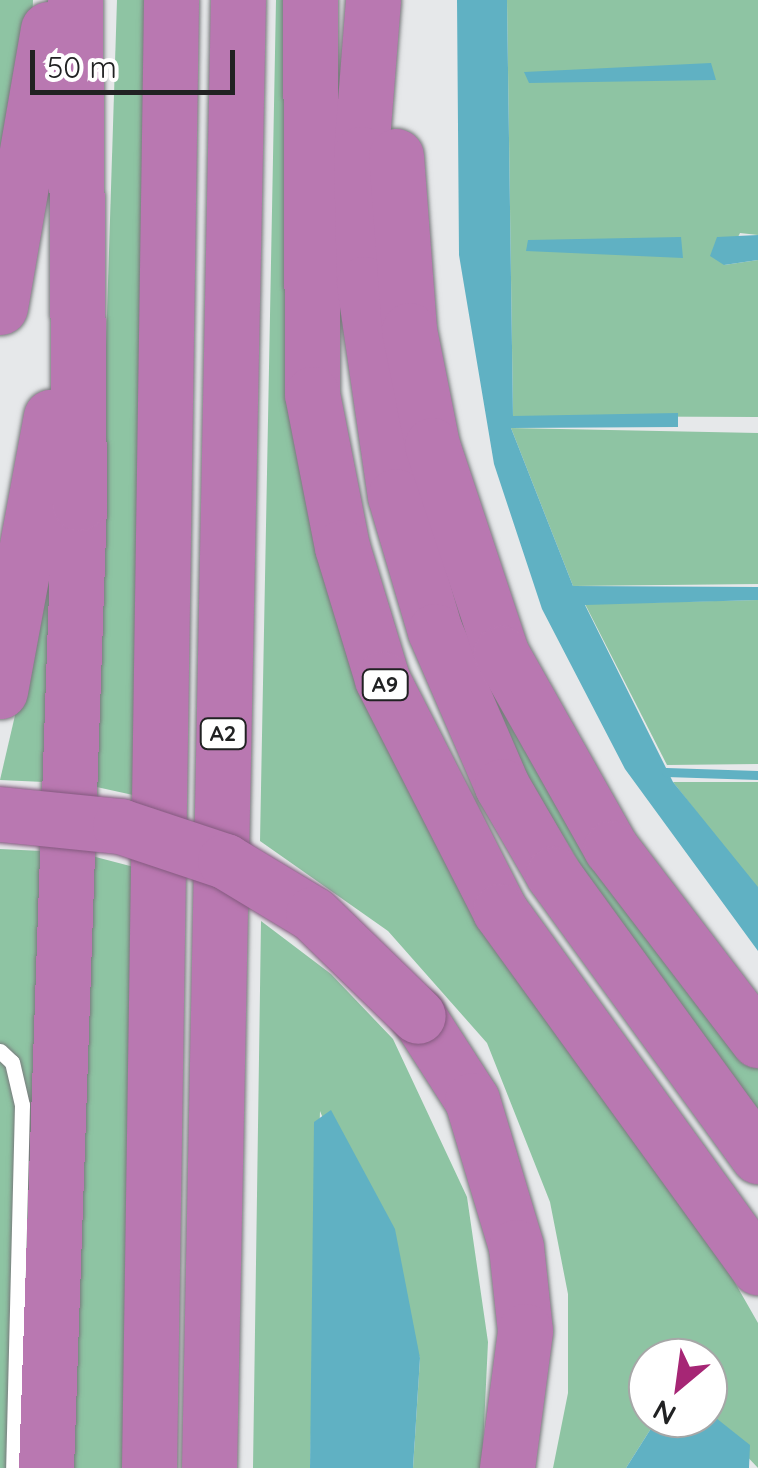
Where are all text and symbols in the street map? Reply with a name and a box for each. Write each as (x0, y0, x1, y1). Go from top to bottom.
scale bar (35, 30, 240, 92)
text: 50 m (47, 48, 117, 86)
road number: A9 (360, 668, 410, 702)
road number: A2 (198, 717, 248, 751)
north arrow (628, 1338, 728, 1438)
text: N (647, 1393, 682, 1433)

